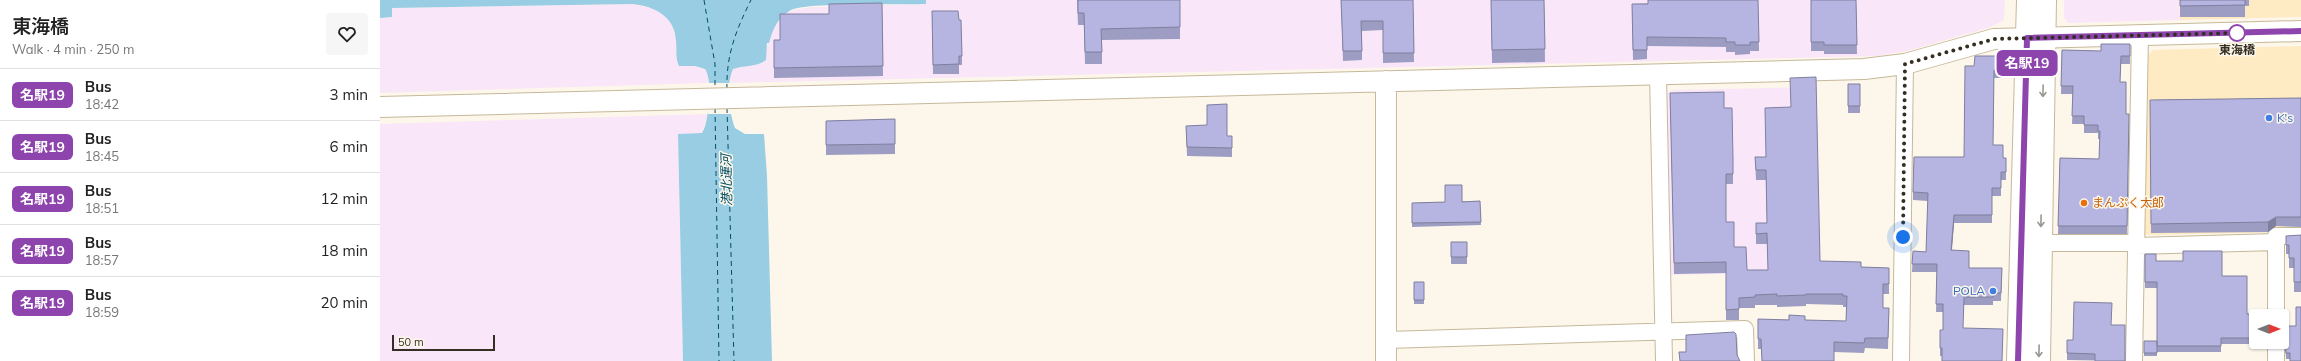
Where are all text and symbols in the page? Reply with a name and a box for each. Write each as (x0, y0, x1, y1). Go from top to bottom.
button: heart (326, 13, 368, 55)
text: 東海橋 (12, 14, 69, 38)
marker: 東海橋 (2228, 24, 2246, 42)
text: Walk · 4 min · 250 m (12, 41, 134, 57)
place label: 東海橋 (2219, 42, 2256, 57)
line badge: 名駅19 (1999, 50, 2055, 76)
text: 名駅19 (2005, 54, 2049, 72)
text: Bus (85, 77, 112, 96)
one-way arrow (2040, 84, 2047, 97)
text: 3 min (330, 85, 368, 104)
text: 名駅19 (20, 86, 65, 104)
text: 18:42 (85, 96, 119, 112)
place label: K's (2277, 110, 2293, 125)
marker: K's (2264, 113, 2274, 123)
text: Bus (85, 129, 112, 148)
text: 6 min (330, 137, 368, 156)
text: 名駅19 (20, 138, 65, 156)
text: 18:45 (85, 148, 119, 164)
water label: 港北運河 (717, 151, 734, 206)
text: Bus (85, 181, 112, 200)
text: 12 min (321, 189, 368, 208)
text: 名駅19 (20, 190, 65, 208)
place label: まんぷく太郎 (2092, 195, 2164, 210)
marker: まんぷく太郎 (2079, 198, 2089, 208)
text: 18:51 (85, 200, 119, 216)
one-way arrow (2038, 214, 2045, 227)
your location (1893, 227, 1913, 247)
text: Bus (85, 233, 112, 252)
text: 18 min (321, 241, 368, 260)
text: 名駅19 (20, 242, 65, 260)
text: 18:57 (85, 252, 119, 268)
place label: POLA (1953, 283, 1985, 298)
text: Bus (85, 285, 112, 304)
marker: POLA (1988, 286, 1998, 296)
text: 20 min (321, 293, 368, 312)
text: 名駅19 (20, 294, 65, 312)
text: 18:59 (85, 304, 119, 320)
north arrow (2249, 309, 2289, 349)
map controls (2249, 309, 2289, 349)
scale bar (392, 333, 495, 352)
text: 50 m (398, 335, 424, 349)
one-way arrow (2035, 344, 2043, 357)

